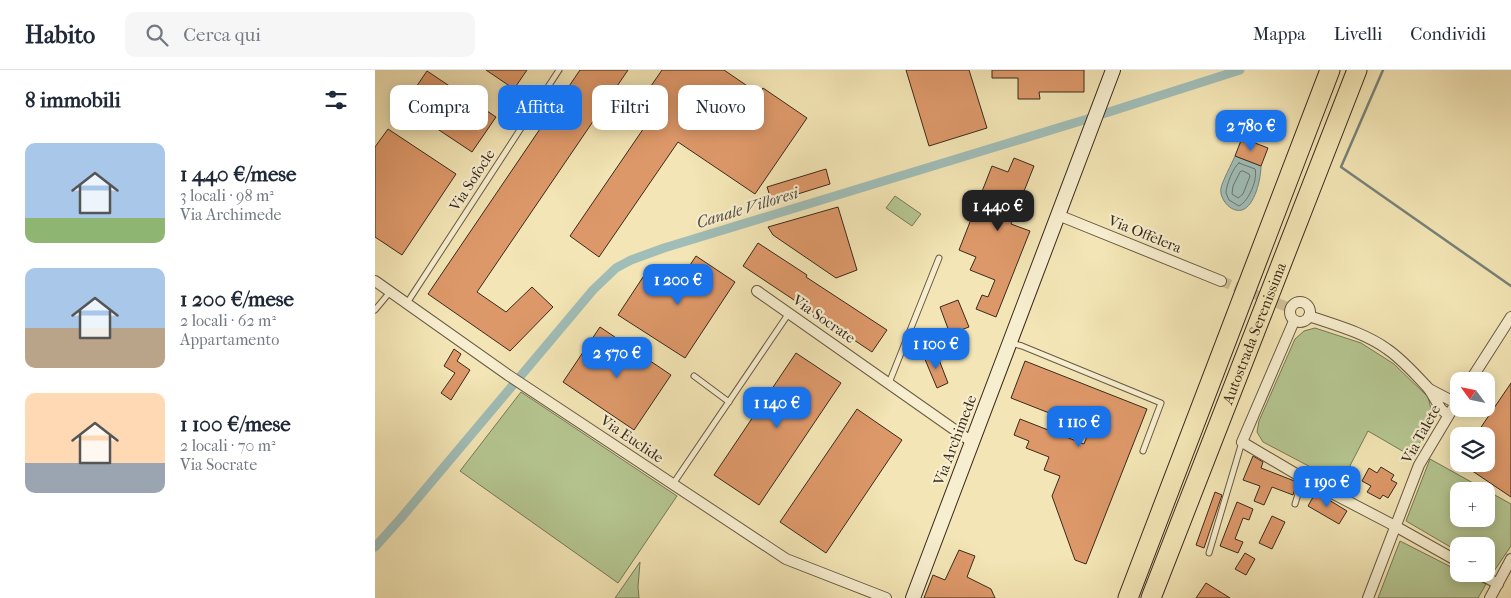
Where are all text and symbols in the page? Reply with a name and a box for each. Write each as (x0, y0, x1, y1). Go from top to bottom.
search box (125, 12, 475, 57)
text: Habito (25, 21, 95, 49)
icon: search (143, 21, 171, 49)
text: Cerca qui (183, 24, 261, 46)
text: Mappa (1253, 24, 1306, 45)
text: Livelli (1334, 24, 1382, 45)
text: Condividi (1410, 24, 1486, 45)
chip: Compra (390, 85, 488, 130)
chip: Affitta (498, 85, 582, 130)
chip: Filtri (592, 85, 668, 130)
chip: Nuovo (678, 85, 764, 130)
icon: filters (322, 86, 350, 114)
text: 8 immobili (25, 88, 121, 112)
pin: 2 780 € (1205, 109, 1297, 152)
text: 2 780 € (1226, 116, 1276, 135)
street label: Via Sofocle (445, 145, 499, 215)
text: 1 440 €/mese (180, 162, 296, 186)
icon: home (65, 163, 125, 223)
water label: Canale Villoresi (694, 183, 802, 232)
text: 3 locali · 98 m² (180, 186, 274, 205)
pin: 1 440 € (952, 190, 1044, 232)
text: 1 440 € (973, 196, 1023, 215)
text: Via Archimede (180, 205, 282, 224)
street label: Via Offelera (1105, 211, 1185, 257)
street label: Autostrada Serenissima (1218, 259, 1290, 408)
pin: 1 200 € (632, 264, 724, 306)
text: 1 200 € (654, 270, 702, 289)
text: 1 200 €/mese (180, 287, 294, 311)
icon: home (65, 288, 125, 348)
street label: Via Socrate (788, 290, 859, 347)
text: 2 locali · 62 m² (180, 311, 276, 330)
pin: 1 100 € (890, 328, 982, 370)
text: Appartamento (180, 330, 279, 349)
text: 1 100 € (913, 334, 959, 353)
pin: 2 570 € (571, 336, 663, 379)
text: 2 570 € (593, 343, 641, 362)
north arrow (1450, 372, 1495, 418)
map controls (1450, 372, 1495, 582)
pin: 1 140 € (731, 386, 823, 429)
street label: Via Archimede (929, 392, 981, 489)
text: 1 140 € (754, 393, 800, 412)
street label: Via Talete (1397, 401, 1445, 467)
pin: 1 110 € (1033, 406, 1125, 448)
street label: Via Euclide (596, 411, 668, 467)
text: 1 100 €/mese (180, 412, 291, 436)
text: 1 110 € (1058, 412, 1100, 431)
icon: home (65, 413, 125, 473)
button: layers (1450, 427, 1495, 472)
text: 2 locali · 70 m² (180, 436, 276, 455)
text: Via Socrate (180, 455, 257, 474)
pin: 1 190 € (1281, 466, 1373, 508)
text: 1 190 € (1304, 472, 1350, 491)
button: + (1450, 482, 1495, 527)
button: − (1450, 537, 1495, 582)

